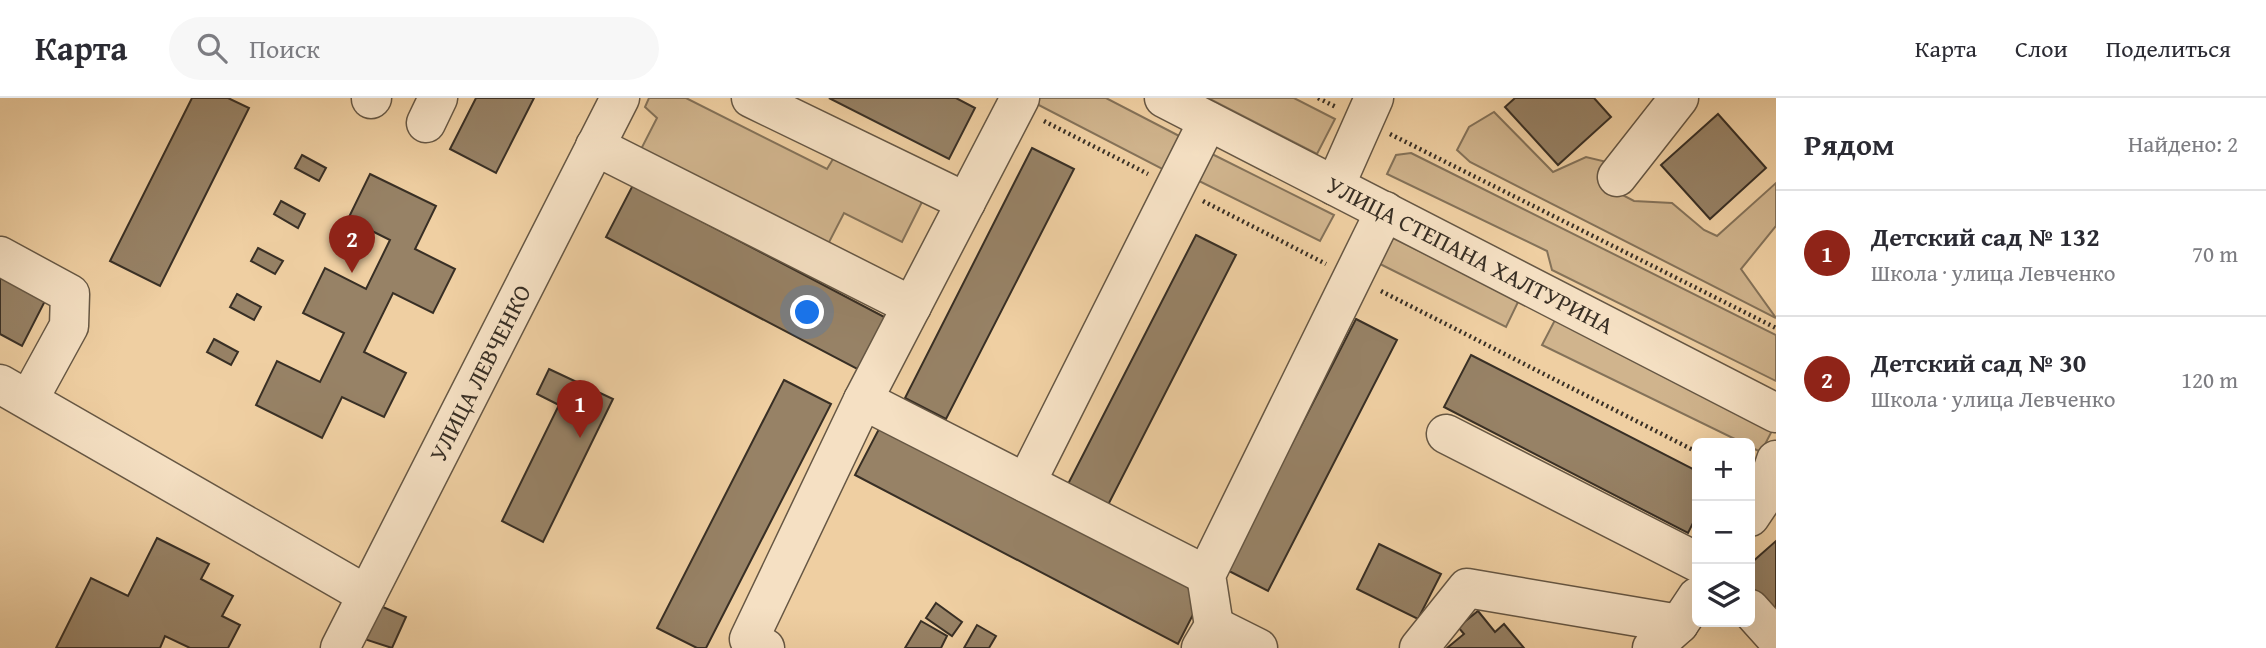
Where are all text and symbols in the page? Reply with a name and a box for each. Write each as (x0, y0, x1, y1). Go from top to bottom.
search box (169, 17, 659, 80)
text: Карта (35, 24, 127, 72)
icon: search (193, 29, 231, 67)
text: Поиск (249, 29, 320, 68)
text: Карта (1915, 31, 1977, 66)
text: Слои (2015, 31, 2068, 66)
text: Поделиться (2106, 31, 2231, 66)
text: Рядом (1804, 122, 1895, 166)
text: Найдено: 2 (2128, 127, 2238, 160)
street label: УЛИЦА СТЕПАНА ХАЛТУРИНА (1320, 167, 1620, 343)
pin: 2 (329, 215, 375, 273)
text: Детский сад № 132 (1871, 217, 2100, 256)
text: 1 (1821, 237, 1833, 270)
text: 70 m (2192, 237, 2238, 270)
text: Школа · улица Левченко (1871, 256, 2116, 289)
street label: УЛИЦА ЛЕВЧЕНКО (420, 278, 540, 468)
your location (790, 295, 824, 329)
text: Детский сад № 30 (1871, 343, 2086, 382)
text: 2 (1821, 363, 1833, 396)
text: 120 m (2181, 363, 2238, 396)
pin: 1 (557, 380, 603, 438)
text: Школа · улица Левченко (1871, 382, 2116, 415)
map controls (1692, 438, 1755, 627)
button: + (1692, 438, 1755, 501)
button: − (1692, 501, 1755, 564)
button: layers (1692, 564, 1755, 627)

